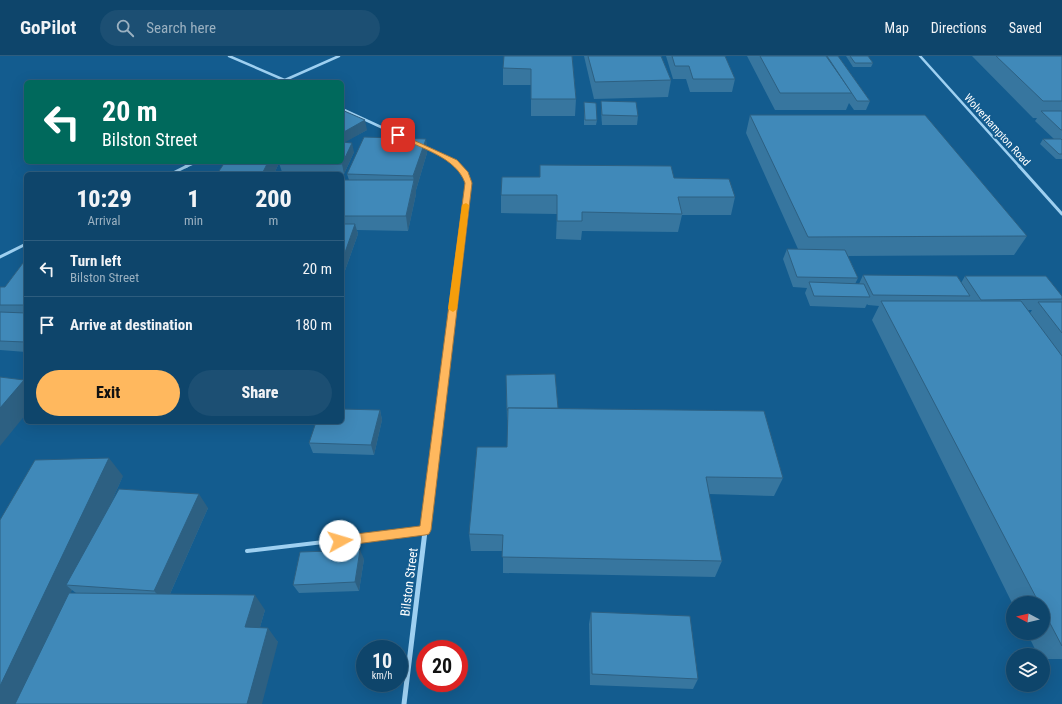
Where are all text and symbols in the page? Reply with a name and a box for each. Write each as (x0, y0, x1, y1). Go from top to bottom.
search box (100, 10, 380, 46)
text: GoPilot (20, 16, 76, 39)
icon: search (114, 17, 136, 39)
text: Search here (146, 19, 216, 37)
text: Map (885, 20, 909, 36)
text: Directions (931, 20, 987, 36)
text: Saved (1009, 20, 1042, 36)
street label: Wolverhampton Road (961, 91, 1033, 169)
text: 20 m (102, 95, 158, 128)
icon: left (36, 96, 88, 148)
pin (381, 118, 415, 152)
icon: arrive (387, 124, 409, 146)
text: Bilston Street (102, 129, 198, 150)
text: 10:29 (76, 185, 132, 213)
text: 1 (187, 185, 200, 213)
text: 200 (255, 185, 292, 213)
text: Arrival (87, 213, 121, 228)
text: min (184, 213, 203, 228)
text: m (269, 213, 278, 228)
text: Turn left (70, 252, 121, 270)
icon: left (36, 258, 58, 280)
text: 20 m (302, 260, 332, 278)
text: Bilston Street (70, 270, 139, 285)
icon: arrive (36, 314, 58, 336)
text: Arrive at destination (70, 316, 193, 334)
text: 180 m (295, 316, 332, 334)
button: Exit (36, 370, 180, 416)
button: Share (188, 370, 332, 416)
position arrow (319, 520, 361, 562)
street label: Bilston Street (397, 547, 421, 617)
north arrow (1006, 596, 1050, 640)
map controls (1006, 596, 1050, 692)
speed limit sign: 20 (416, 640, 468, 692)
button: layers (1006, 648, 1050, 692)
text: 10 (372, 649, 392, 673)
text: km/h (372, 670, 392, 681)

